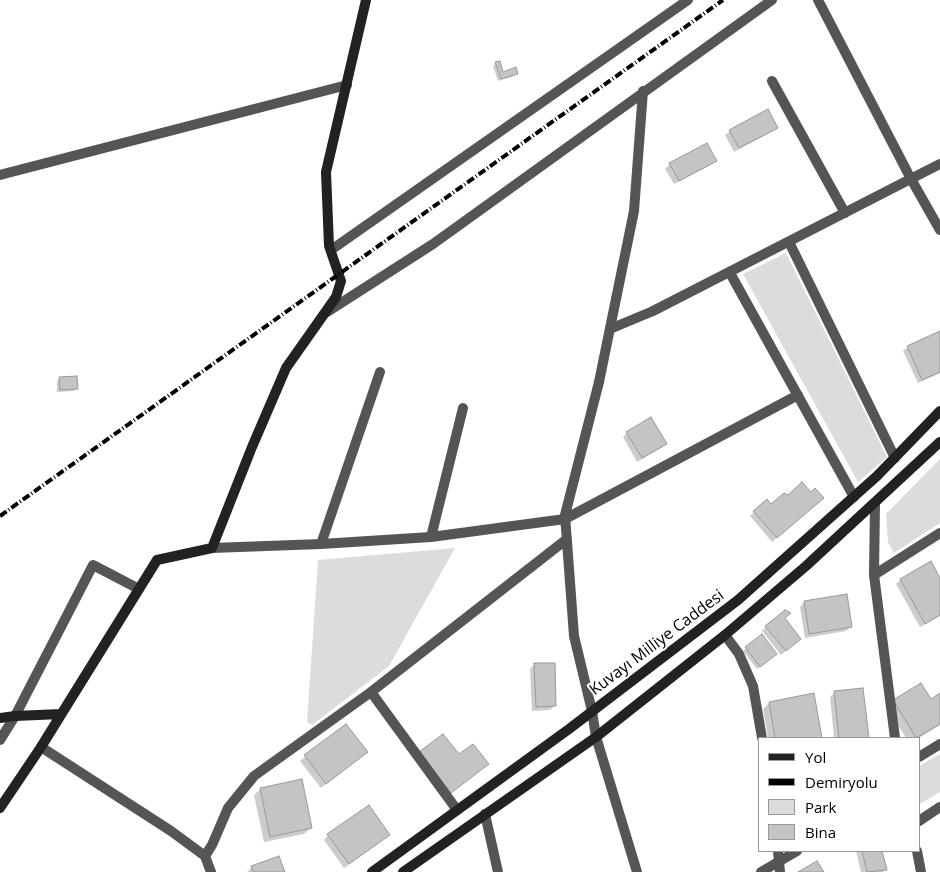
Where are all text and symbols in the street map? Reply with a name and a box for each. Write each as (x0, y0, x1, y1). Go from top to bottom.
street label: Kuvayı Milliye Caddesi (586, 586, 728, 700)
legend (758, 737, 920, 852)
text: Yol (805, 747, 826, 767)
text: Demiryolu (805, 772, 878, 792)
text: Park (805, 797, 836, 817)
text: Bina (805, 822, 836, 842)

